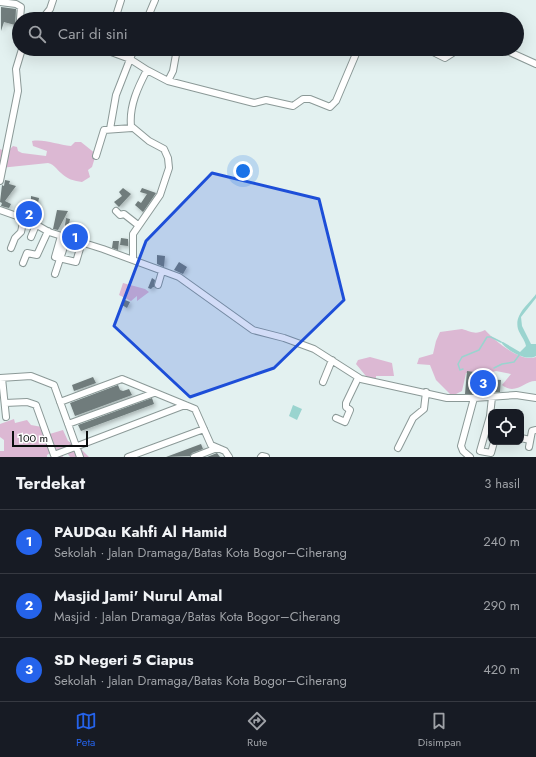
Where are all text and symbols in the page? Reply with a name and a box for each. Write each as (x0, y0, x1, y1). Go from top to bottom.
search box (12, 12, 524, 56)
icon: search (26, 23, 48, 45)
text: Cari di sini (58, 23, 128, 45)
your location (233, 161, 253, 181)
pin: 2 (16, 199, 42, 229)
pin: 1 (62, 222, 88, 252)
pin: 3 (470, 368, 496, 398)
map controls (488, 409, 524, 445)
button: locate (488, 409, 524, 445)
scale bar (12, 429, 88, 448)
text: 100 m (18, 430, 48, 446)
text: Terdekat (16, 471, 85, 495)
text: 3 hasil (484, 474, 520, 493)
text: PAUDQu Kahfi Al Hamid (54, 521, 227, 543)
text: 1 (26, 532, 32, 551)
text: 240 m (483, 532, 520, 551)
text: Sekolah · Jalan Dramaga/Batas Kota Bogor–Ciherang (54, 543, 347, 562)
text: Masjid Jami' Nurul Amal (54, 585, 222, 607)
text: 2 (25, 596, 33, 615)
text: 290 m (483, 596, 520, 615)
text: Masjid · Jalan Dramaga/Batas Kota Bogor–Ciherang (54, 607, 340, 626)
text: SD Negeri 5 Ciapus (54, 649, 194, 671)
text: 3 (25, 660, 33, 679)
text: 420 m (483, 660, 520, 679)
text: Sekolah · Jalan Dramaga/Batas Kota Bogor–Ciherang (54, 671, 347, 690)
tab: Peta (75, 710, 97, 750)
tab: Rute (246, 710, 268, 750)
tab: Disimpan (418, 710, 461, 750)

